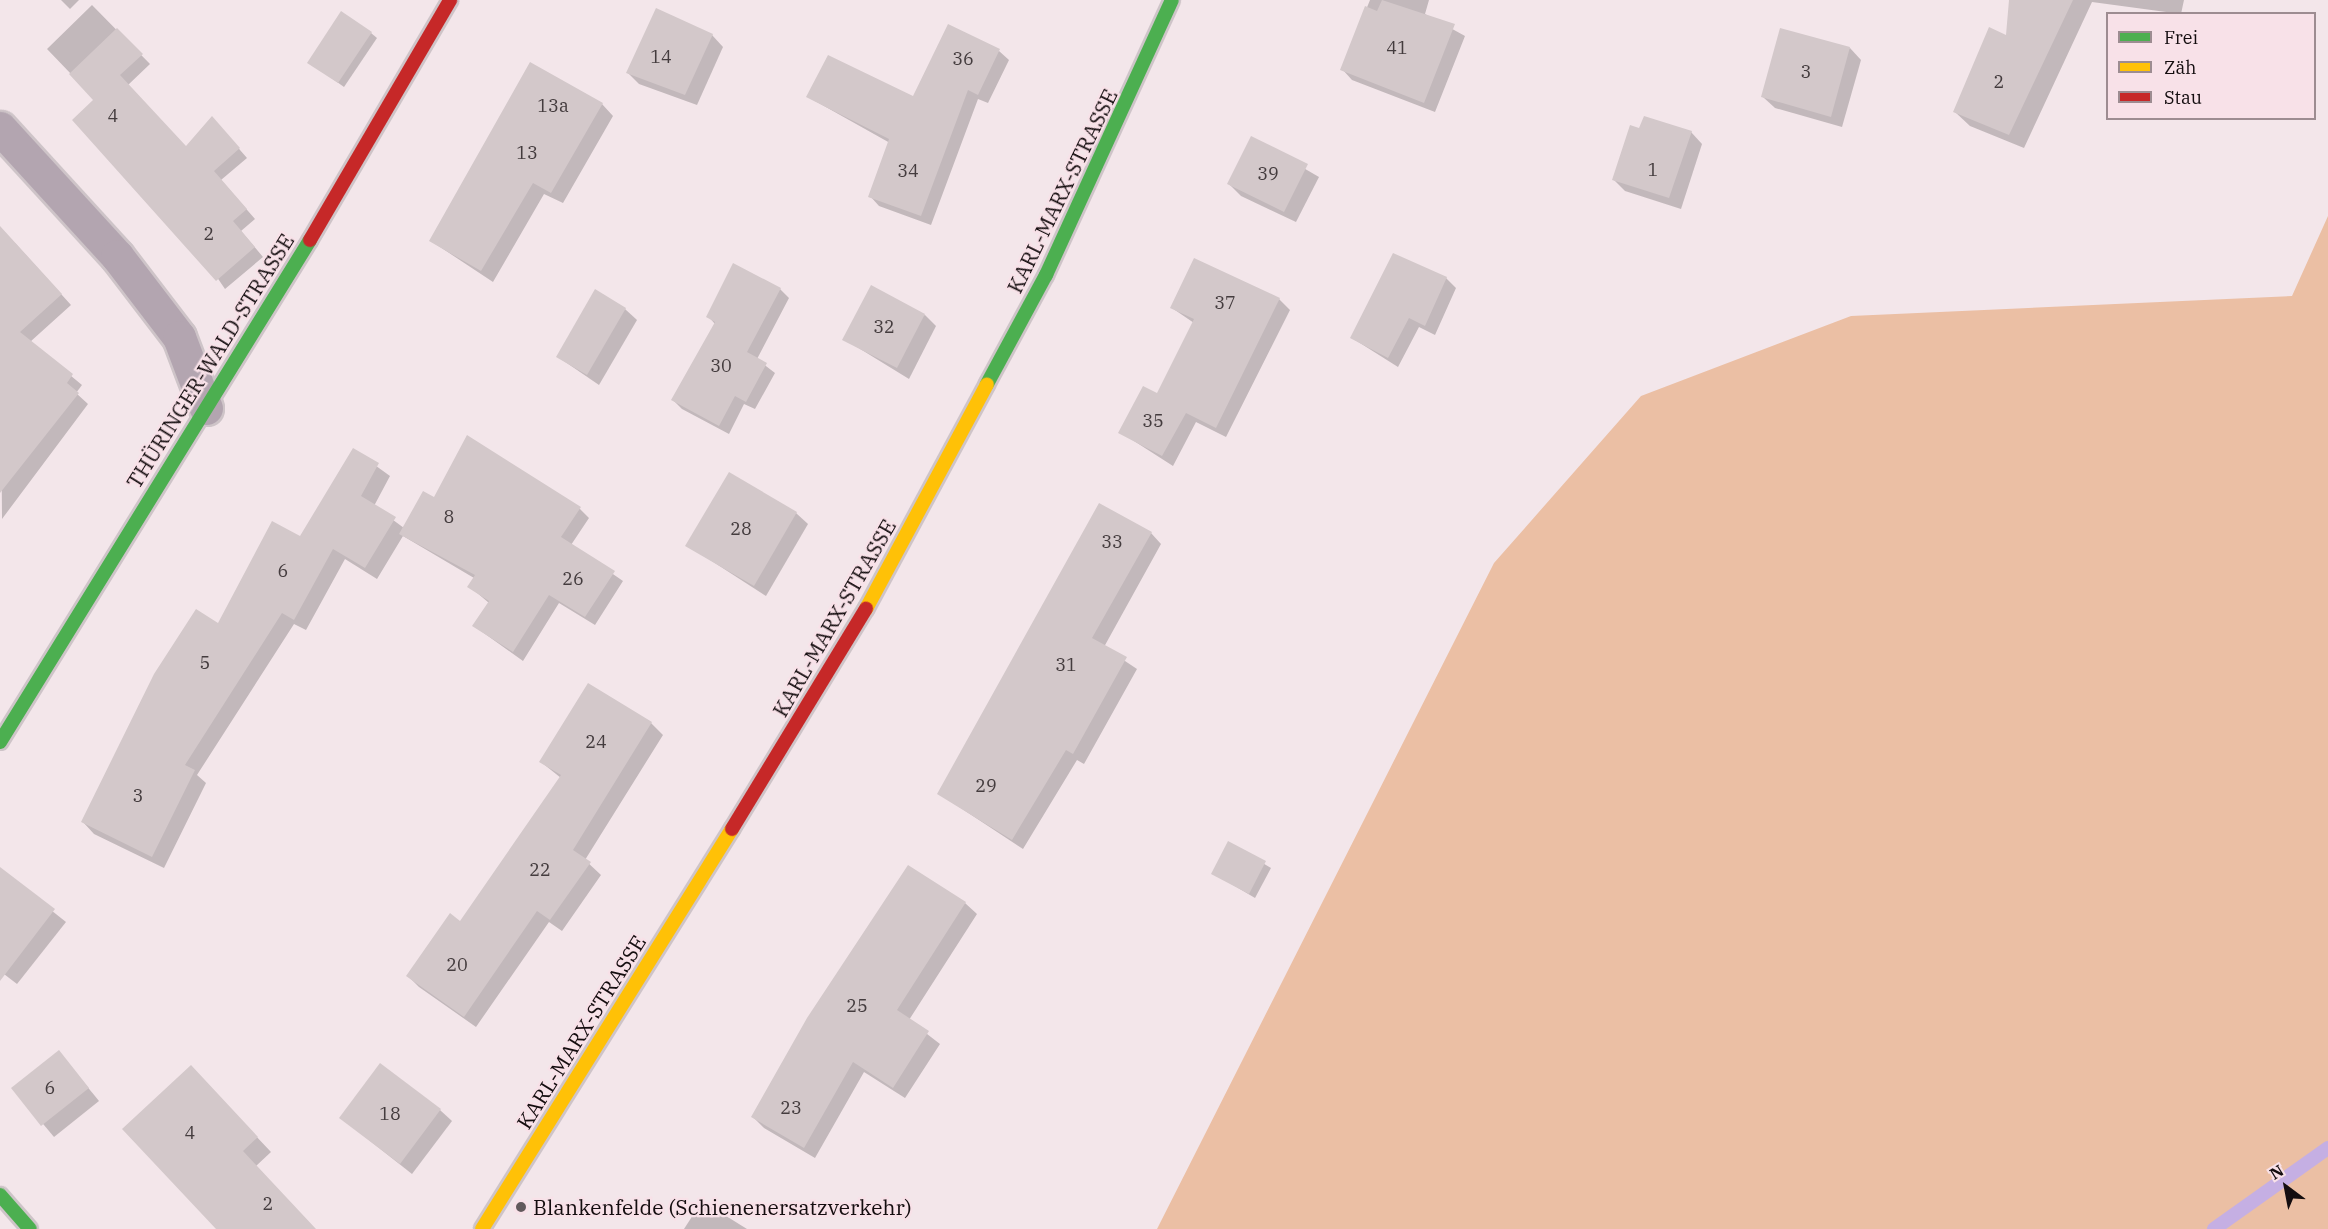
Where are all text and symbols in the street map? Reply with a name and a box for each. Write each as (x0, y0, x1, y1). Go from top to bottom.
legend (2106, 12, 2316, 120)
text: Frei (2164, 26, 2198, 49)
house number: 41 (1386, 37, 1408, 59)
house number: 14 (650, 46, 672, 68)
house number: 36 (952, 48, 974, 70)
text: Zäh (2164, 56, 2197, 79)
house number: 3 (1801, 61, 1811, 83)
house number: 2 (1994, 71, 2004, 93)
street label: KARL-MARX-STRASSE (1002, 85, 1122, 297)
text: Stau (2164, 86, 2202, 109)
house number: 13a (537, 95, 569, 117)
house number: 4 (108, 105, 118, 127)
house number: 13 (516, 142, 538, 164)
house number: 1 (1648, 159, 1658, 181)
house number: 34 (897, 160, 919, 182)
house number: 39 (1257, 163, 1279, 185)
house number: 2 (204, 223, 214, 245)
street label: THÜRINGER-WALD-STRASSE (121, 229, 299, 493)
house number: 37 (1214, 292, 1236, 314)
house number: 32 (873, 316, 895, 338)
house number: 30 (710, 355, 732, 377)
house number: 35 (1142, 410, 1164, 432)
house number: 8 (444, 506, 454, 528)
street label: KARL-MARX-STRASSE (767, 515, 901, 721)
house number: 28 (730, 518, 752, 540)
house number: 33 (1101, 531, 1123, 553)
house number: 6 (278, 560, 288, 582)
house number: 26 (562, 568, 584, 590)
house number: 5 (200, 652, 210, 674)
house number: 31 (1055, 654, 1077, 676)
house number: 24 (585, 731, 607, 753)
house number: 29 (975, 775, 997, 797)
house number: 3 (133, 785, 143, 807)
house number: 22 (529, 859, 551, 881)
street label: KARL-MARX-STRASSE (511, 930, 651, 1134)
house number: 20 (446, 954, 468, 976)
house number: 25 (846, 995, 868, 1017)
house number: 6 (45, 1077, 55, 1099)
house number: 23 (780, 1097, 802, 1119)
house number: 18 (379, 1103, 401, 1125)
house number: 4 (185, 1122, 195, 1144)
north arrow (2256, 1157, 2316, 1217)
text: N (2266, 1160, 2287, 1184)
house number: 2 (263, 1193, 273, 1215)
place label: Blankenfelde (Schienenersatzverkehr) (533, 1194, 912, 1220)
marker: Blankenfelde (Schienenersatzverkehr) (514, 1200, 528, 1214)

